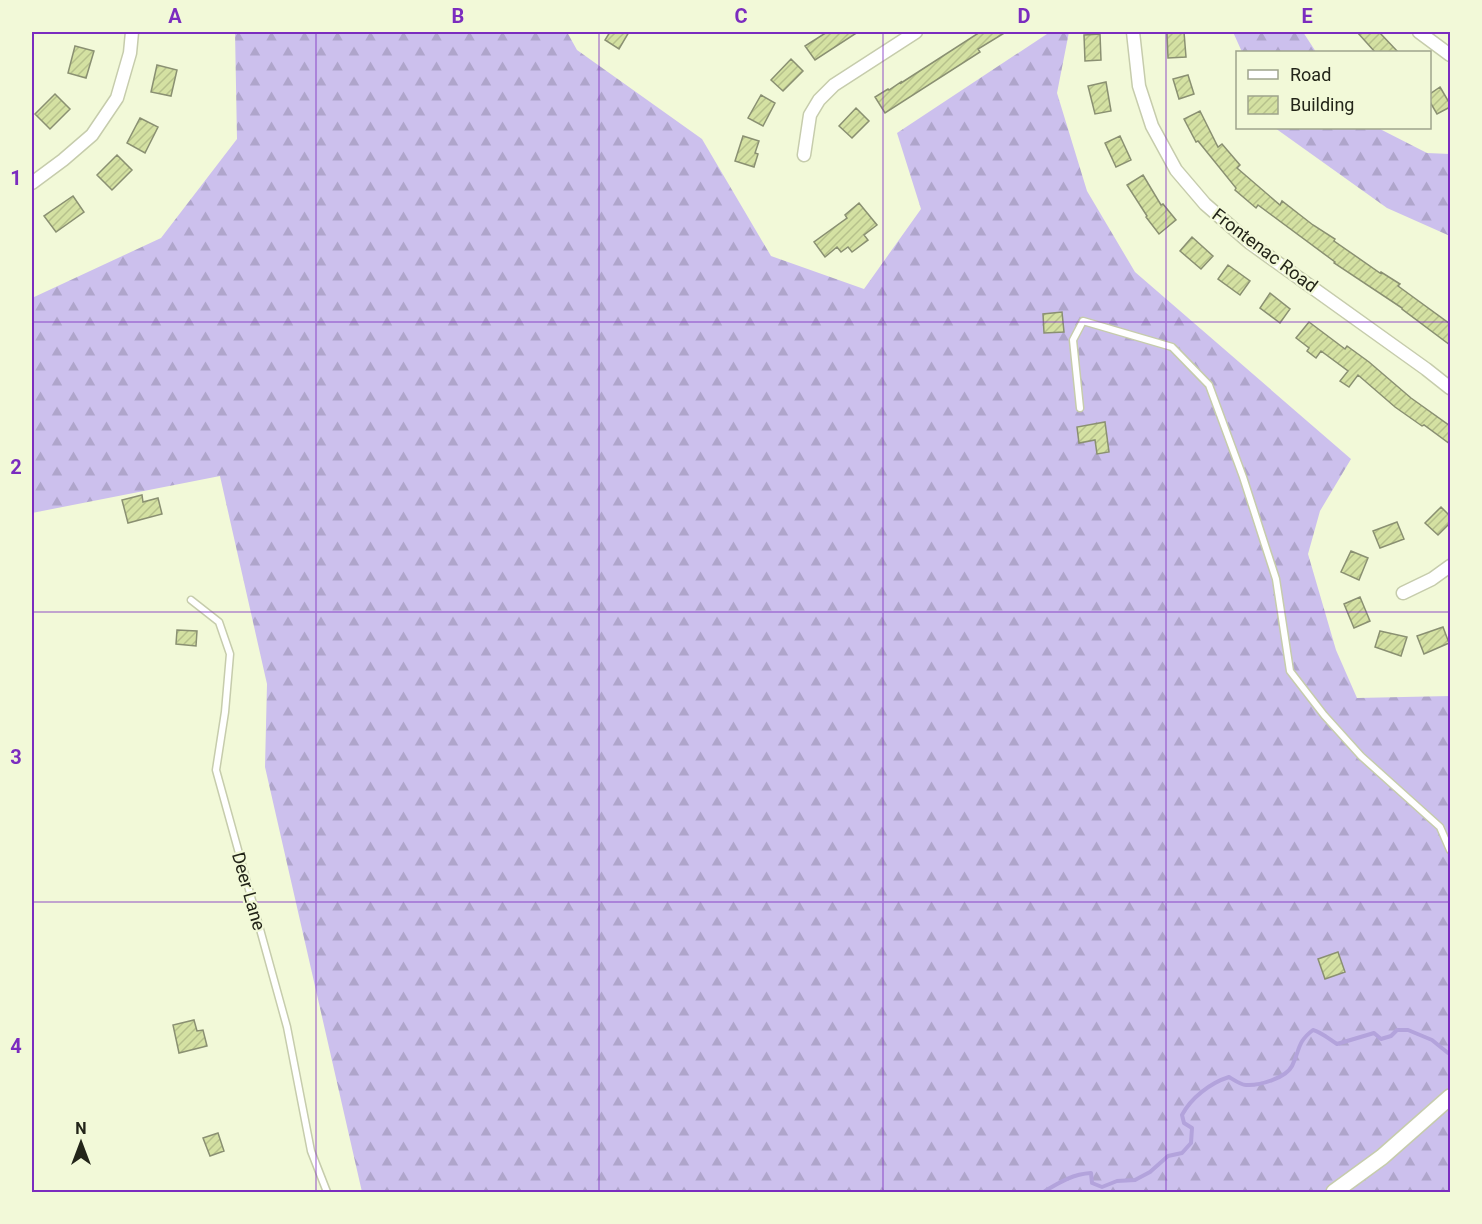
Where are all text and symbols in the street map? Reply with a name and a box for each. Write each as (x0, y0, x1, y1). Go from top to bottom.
text: A (168, 4, 182, 28)
text: B (452, 4, 464, 28)
text: C (734, 4, 748, 28)
text: D (1018, 4, 1031, 28)
text: E (1301, 4, 1313, 28)
legend (1236, 51, 1431, 129)
text: Road (1290, 64, 1331, 85)
text: Building (1290, 94, 1354, 115)
text: 1 (10, 166, 22, 190)
street label: Frontenac Road (1208, 204, 1322, 296)
text: 2 (10, 455, 22, 479)
text: 3 (10, 745, 22, 769)
street label: Deer Lane (228, 849, 270, 933)
text: 4 (10, 1034, 22, 1058)
north arrow (51, 1113, 111, 1173)
text: N (75, 1119, 87, 1138)

